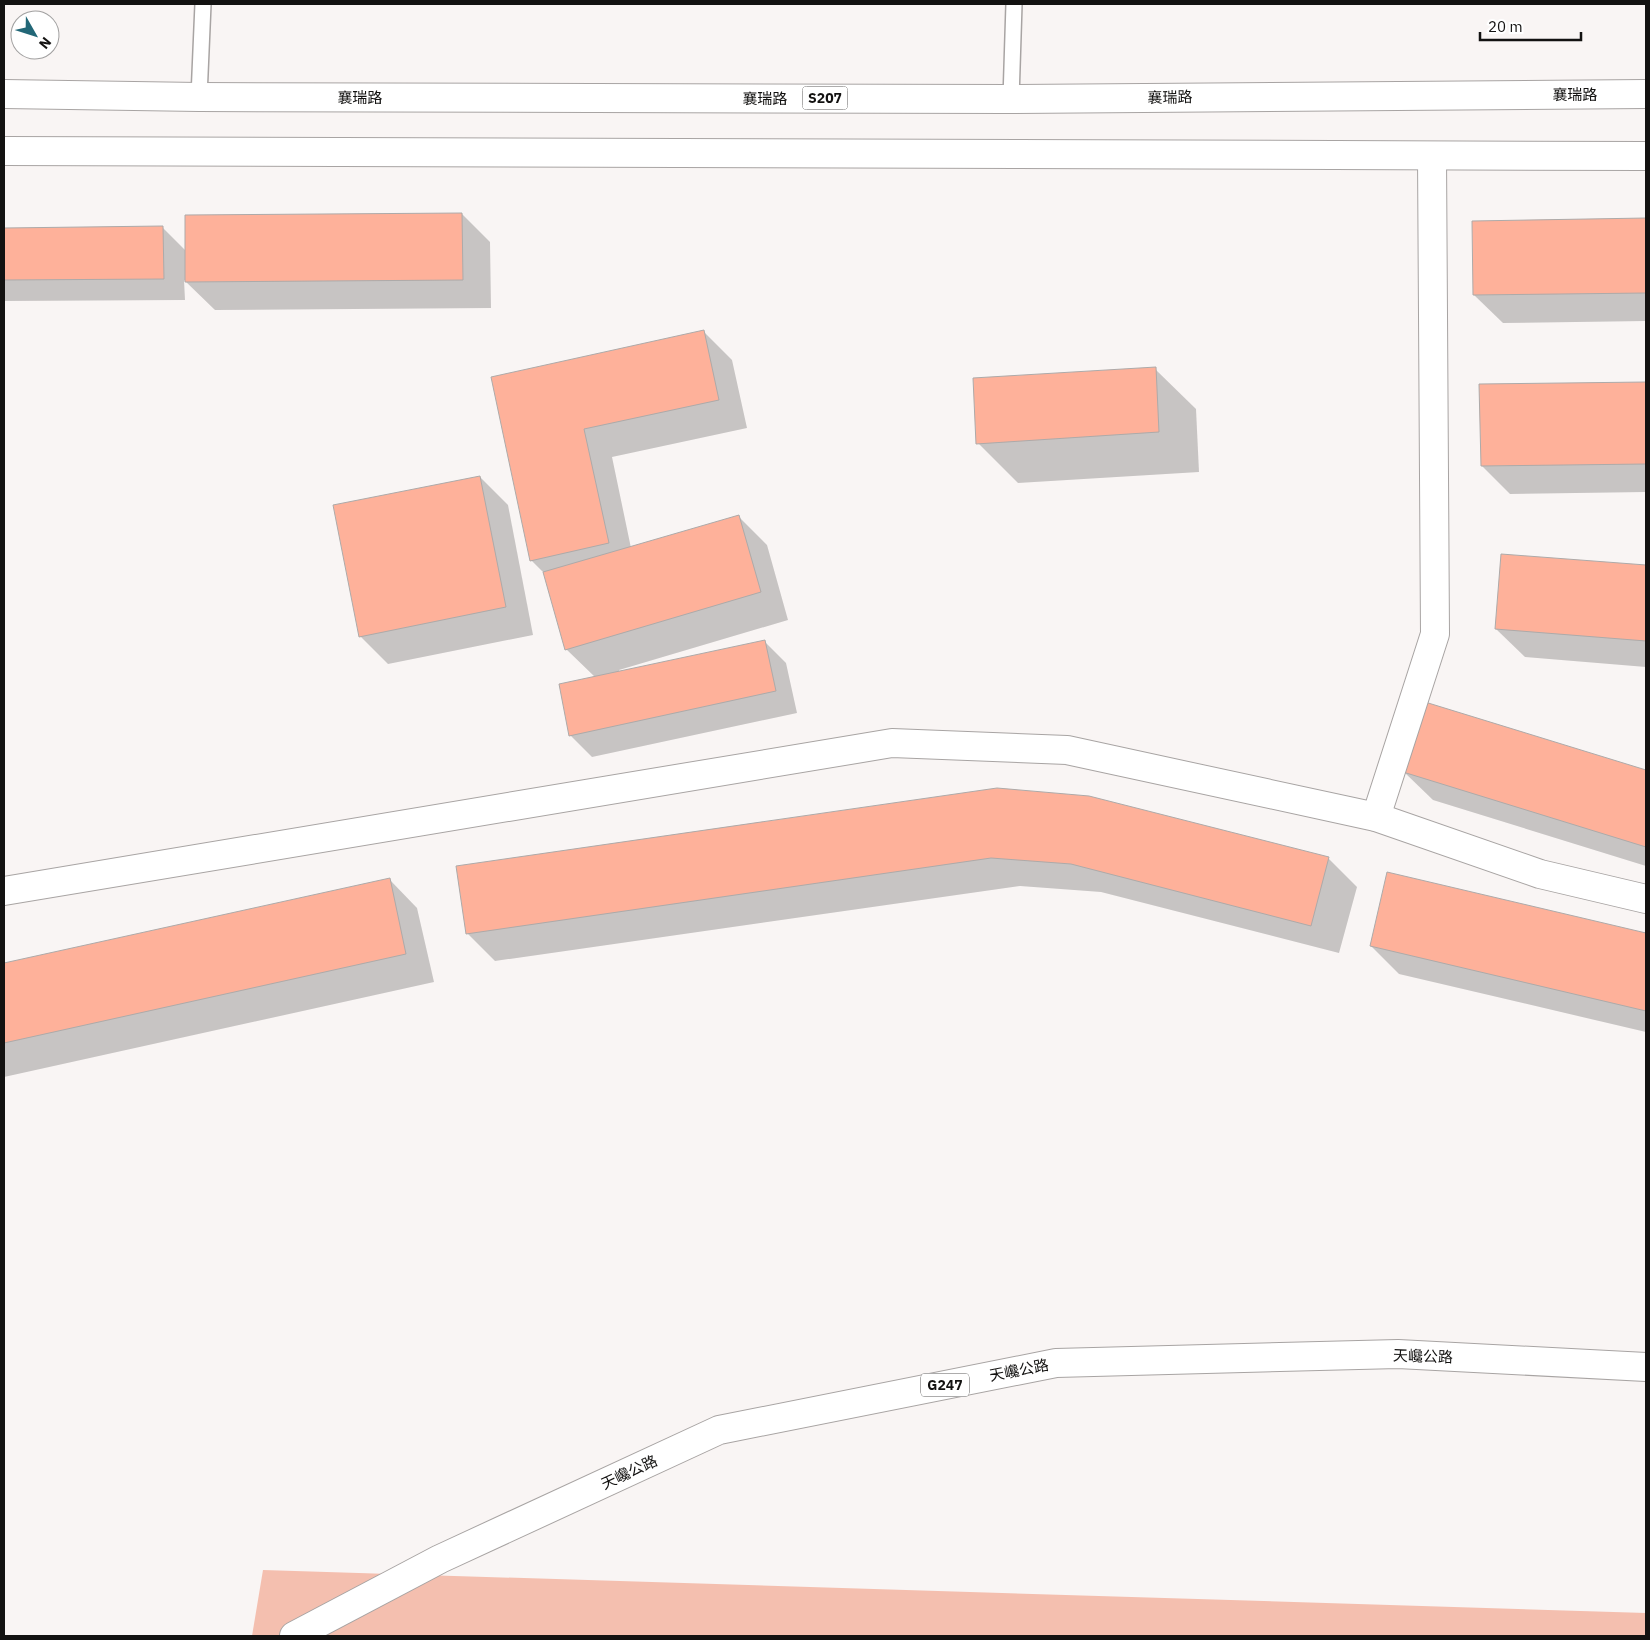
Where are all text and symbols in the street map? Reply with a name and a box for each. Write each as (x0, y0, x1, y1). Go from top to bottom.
north arrow (10, 10, 60, 60)
scale bar (1480, 10, 1581, 42)
text: 20 m (1488, 17, 1523, 36)
text: N (35, 34, 55, 53)
street label: 襄瑞路 (1552, 85, 1598, 104)
road number: S207 (802, 86, 848, 110)
street label: 襄瑞路 (1147, 87, 1193, 107)
street label: 襄瑞路 (337, 88, 383, 107)
street label: 襄瑞路 (742, 89, 788, 108)
street label: 天巉公路 (1393, 1345, 1453, 1367)
street label: 天巉公路 (988, 1355, 1050, 1385)
road number: G247 (921, 1374, 969, 1396)
street label: 天巉公路 (598, 1451, 660, 1493)

